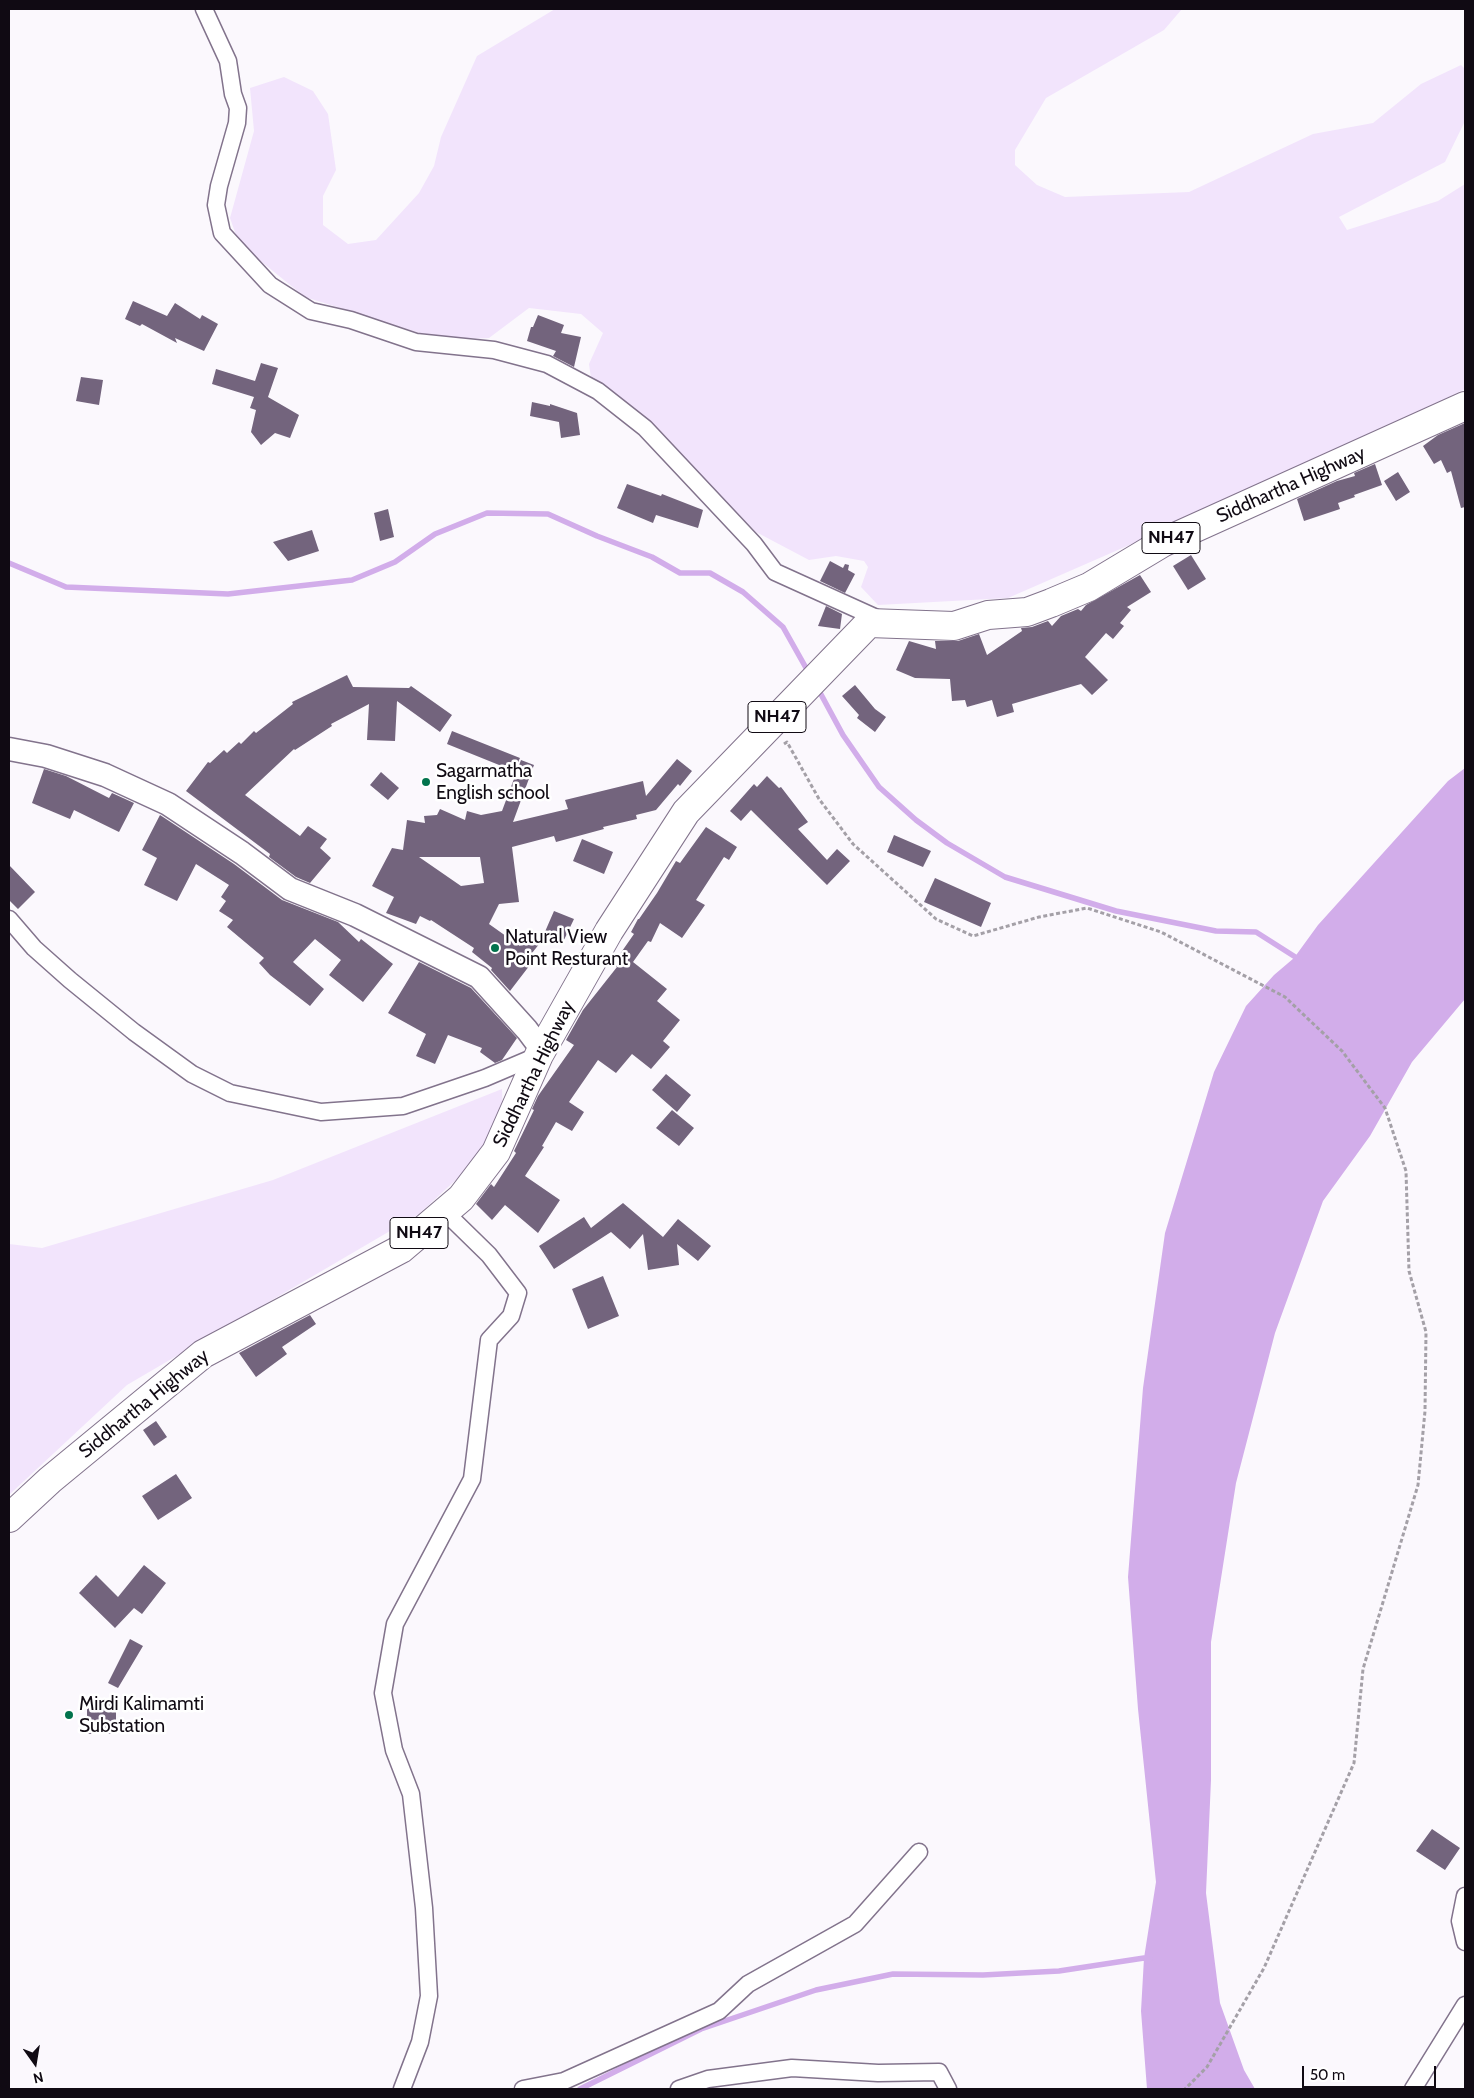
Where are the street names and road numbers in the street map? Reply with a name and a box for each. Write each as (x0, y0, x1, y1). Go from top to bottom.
street label: Siddhartha Highway (1213, 442, 1369, 528)
road number: NH47 (1142, 522, 1200, 554)
road number: NH47 (748, 702, 806, 732)
street label: Siddhartha Highway (489, 997, 579, 1151)
road number: NH47 (390, 1218, 448, 1248)
street label: Siddhartha Highway (74, 1345, 214, 1463)

